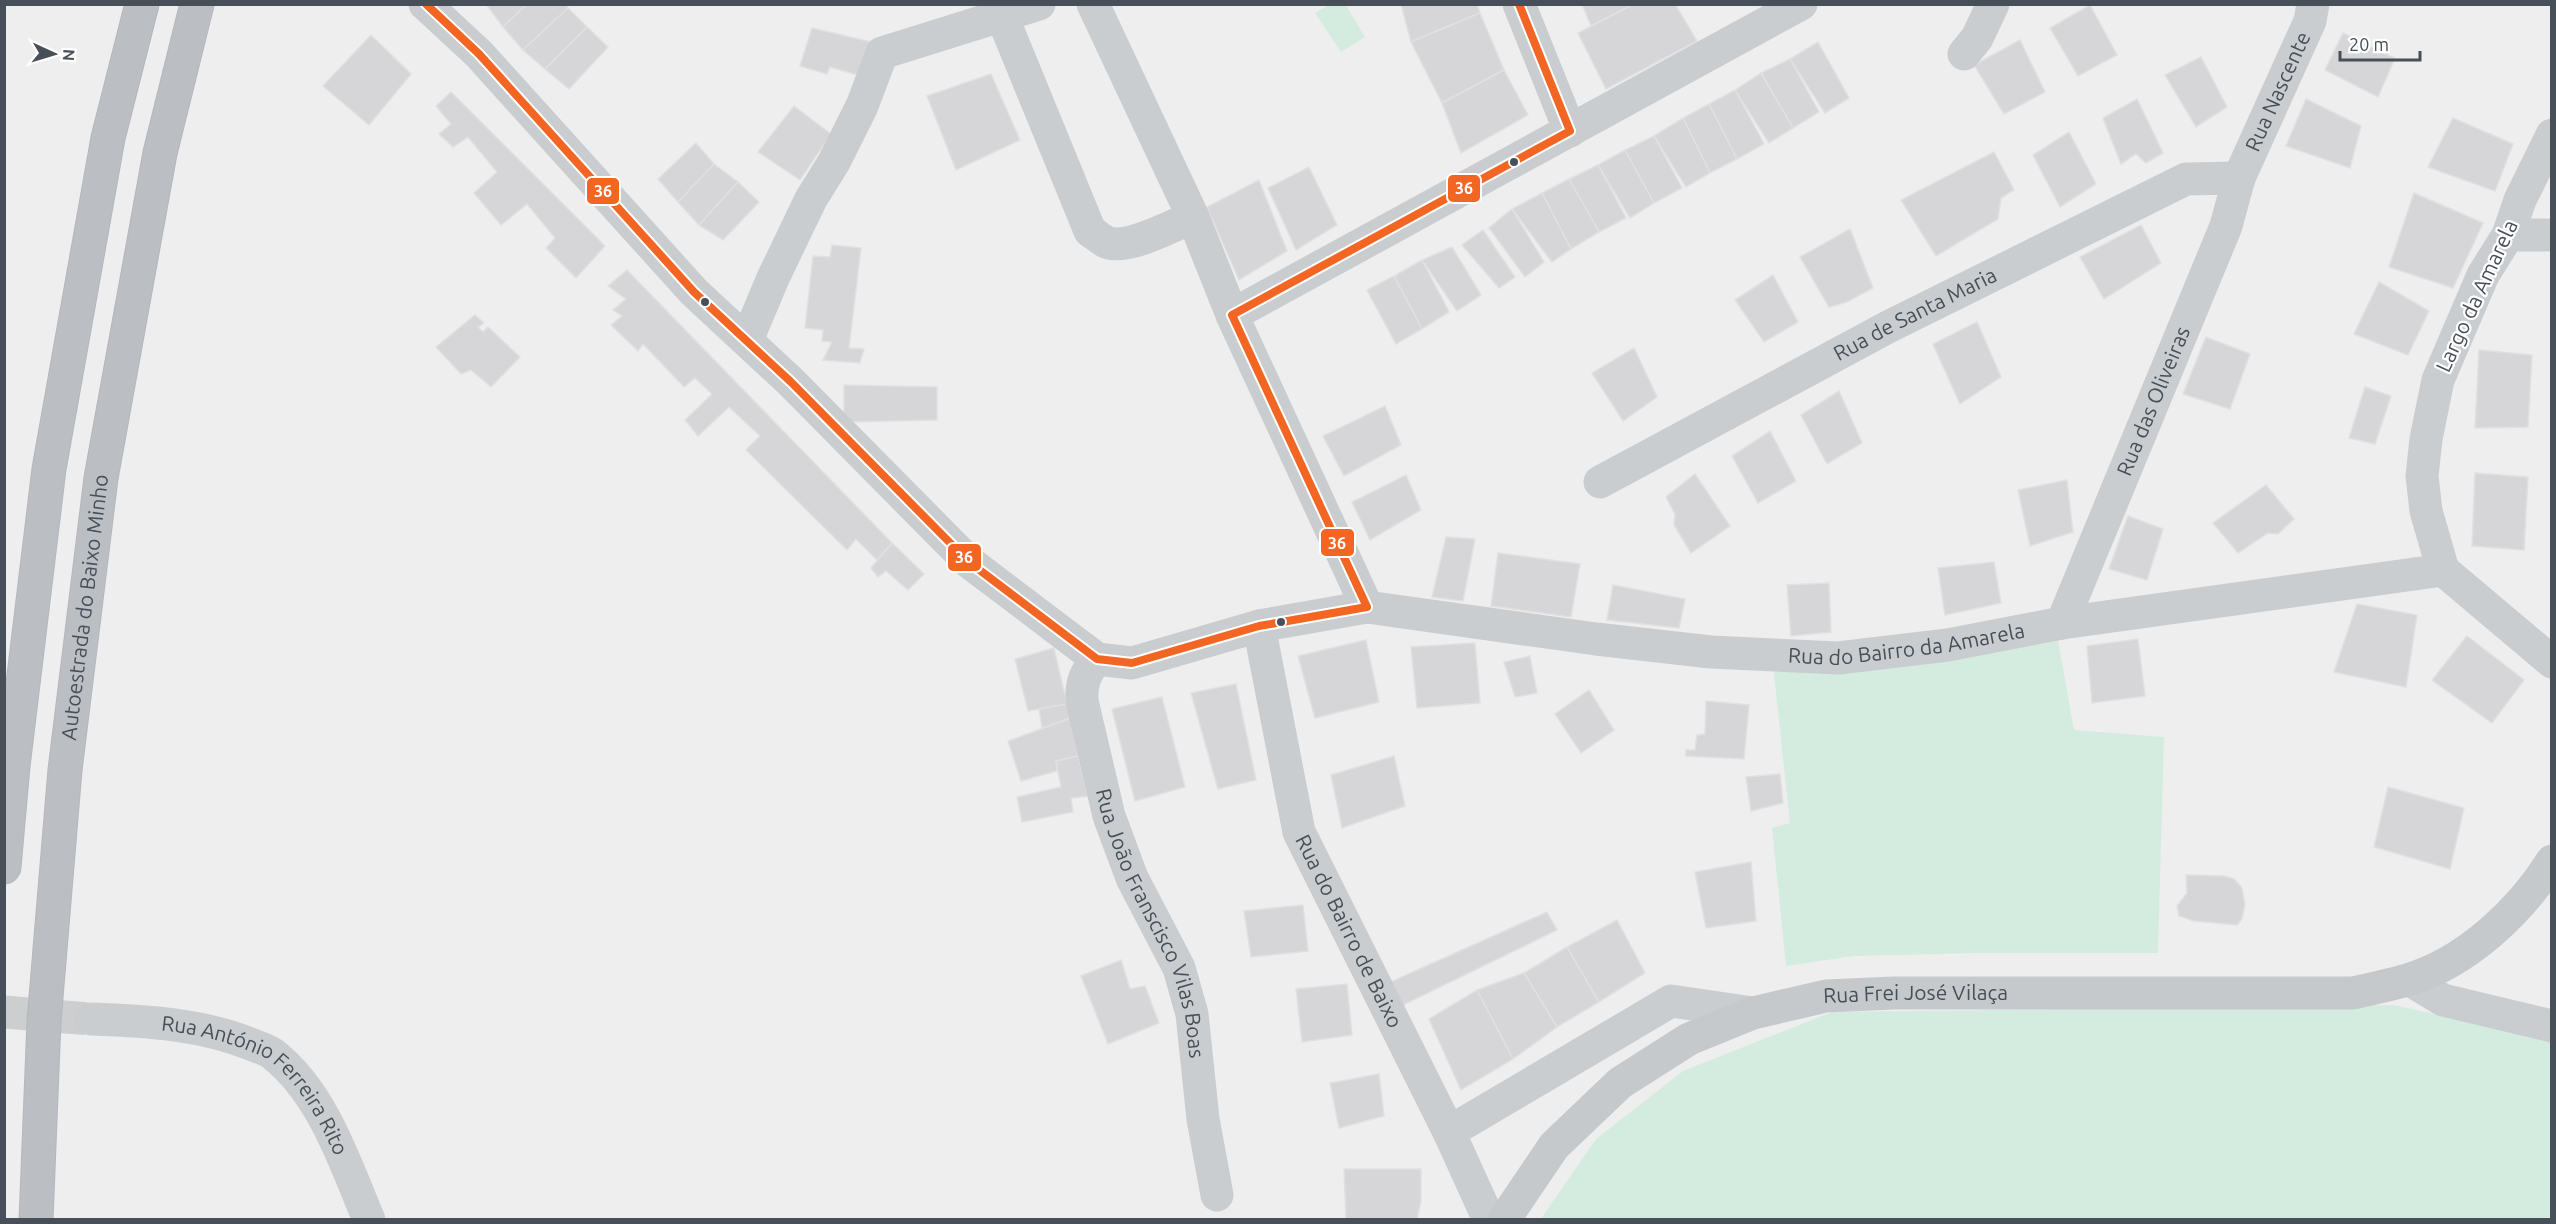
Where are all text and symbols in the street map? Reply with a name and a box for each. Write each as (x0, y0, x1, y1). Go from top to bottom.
north arrow (24, 24, 84, 84)
scale bar (2340, 24, 2420, 62)
street label: Rua Nascente (2240, 28, 2315, 155)
text: 20 m (2349, 34, 2389, 54)
text: N (60, 48, 78, 62)
unlabelled marker (1508, 156, 1520, 168)
line badge: 36 (1447, 174, 1481, 203)
line badge: 36 (586, 177, 620, 205)
text: 36 (1455, 179, 1473, 197)
text: 36 (594, 182, 612, 200)
street label: Largo da Amarela (2430, 216, 2522, 375)
street label: Rua de Santa Maria (1829, 262, 2000, 365)
unlabelled marker (699, 296, 711, 308)
street label: Rua das Oliveiras (2111, 323, 2194, 479)
street label: Autoestrada do Baixo Minho (56, 473, 112, 741)
line badge: 36 (1320, 528, 1355, 557)
text: 36 (1328, 534, 1346, 552)
line badge: 36 (947, 543, 982, 572)
text: 36 (955, 548, 973, 566)
unlabelled marker (1275, 616, 1287, 628)
street label: Rua do Bairro da Amarela (1787, 617, 2027, 669)
street label: Rua João Franscisco Vilas Boas (1092, 786, 1210, 1059)
street label: Rua do Bairro de Baixo (1291, 830, 1408, 1032)
street label: Rua Frei José Vilaça (1823, 980, 2008, 1007)
street label: Rua António Ferreira Rito (160, 1010, 354, 1158)

